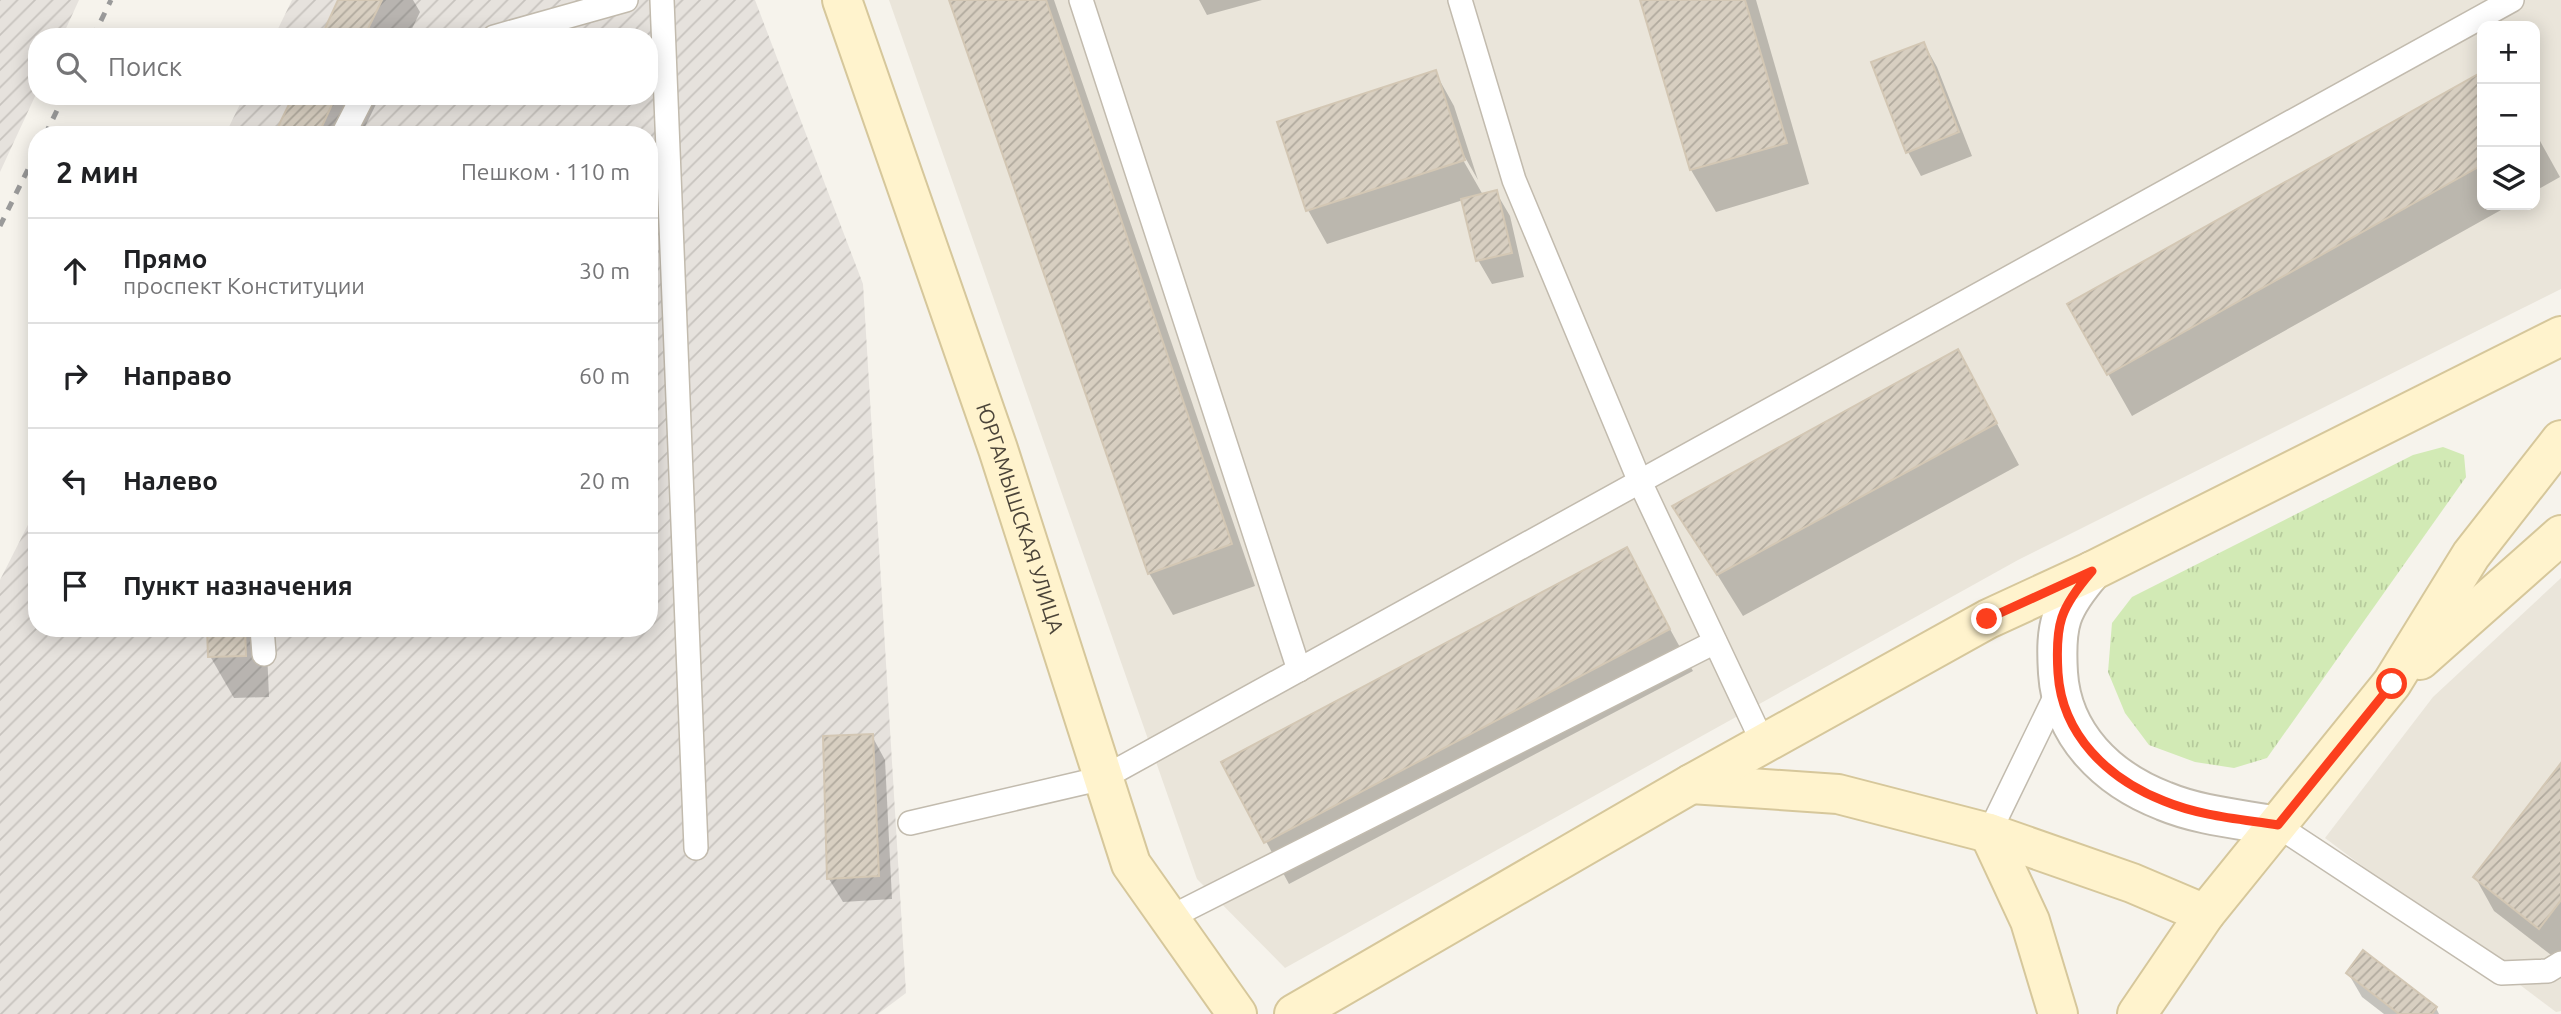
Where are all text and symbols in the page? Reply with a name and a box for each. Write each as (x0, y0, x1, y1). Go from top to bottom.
map controls (2477, 21, 2540, 210)
button: + (2477, 21, 2540, 84)
search box (28, 28, 658, 105)
icon: search (52, 48, 90, 86)
text: Поиск (108, 52, 182, 81)
button: − (2477, 84, 2540, 147)
button: layers (2477, 147, 2540, 210)
text: 2 мин (56, 155, 139, 189)
text: Пешком · 110 m (461, 159, 630, 184)
text: Прямо (123, 244, 207, 273)
icon: ahead (56, 252, 94, 290)
text: 30 m (579, 258, 630, 283)
text: проспект Конституции (123, 273, 365, 298)
icon: right (56, 357, 94, 395)
text: Направо (123, 361, 232, 390)
text: 60 m (579, 363, 630, 388)
street label: ЮРГАМЫШСКАЯ УЛИЦА (972, 400, 1069, 636)
icon: left (56, 462, 94, 500)
text: Налево (123, 466, 218, 495)
text: 20 m (579, 468, 630, 493)
icon: arrive (56, 567, 94, 605)
text: Пункт назначения (123, 571, 353, 600)
route end (1971, 603, 2002, 634)
route start (2376, 668, 2407, 699)

